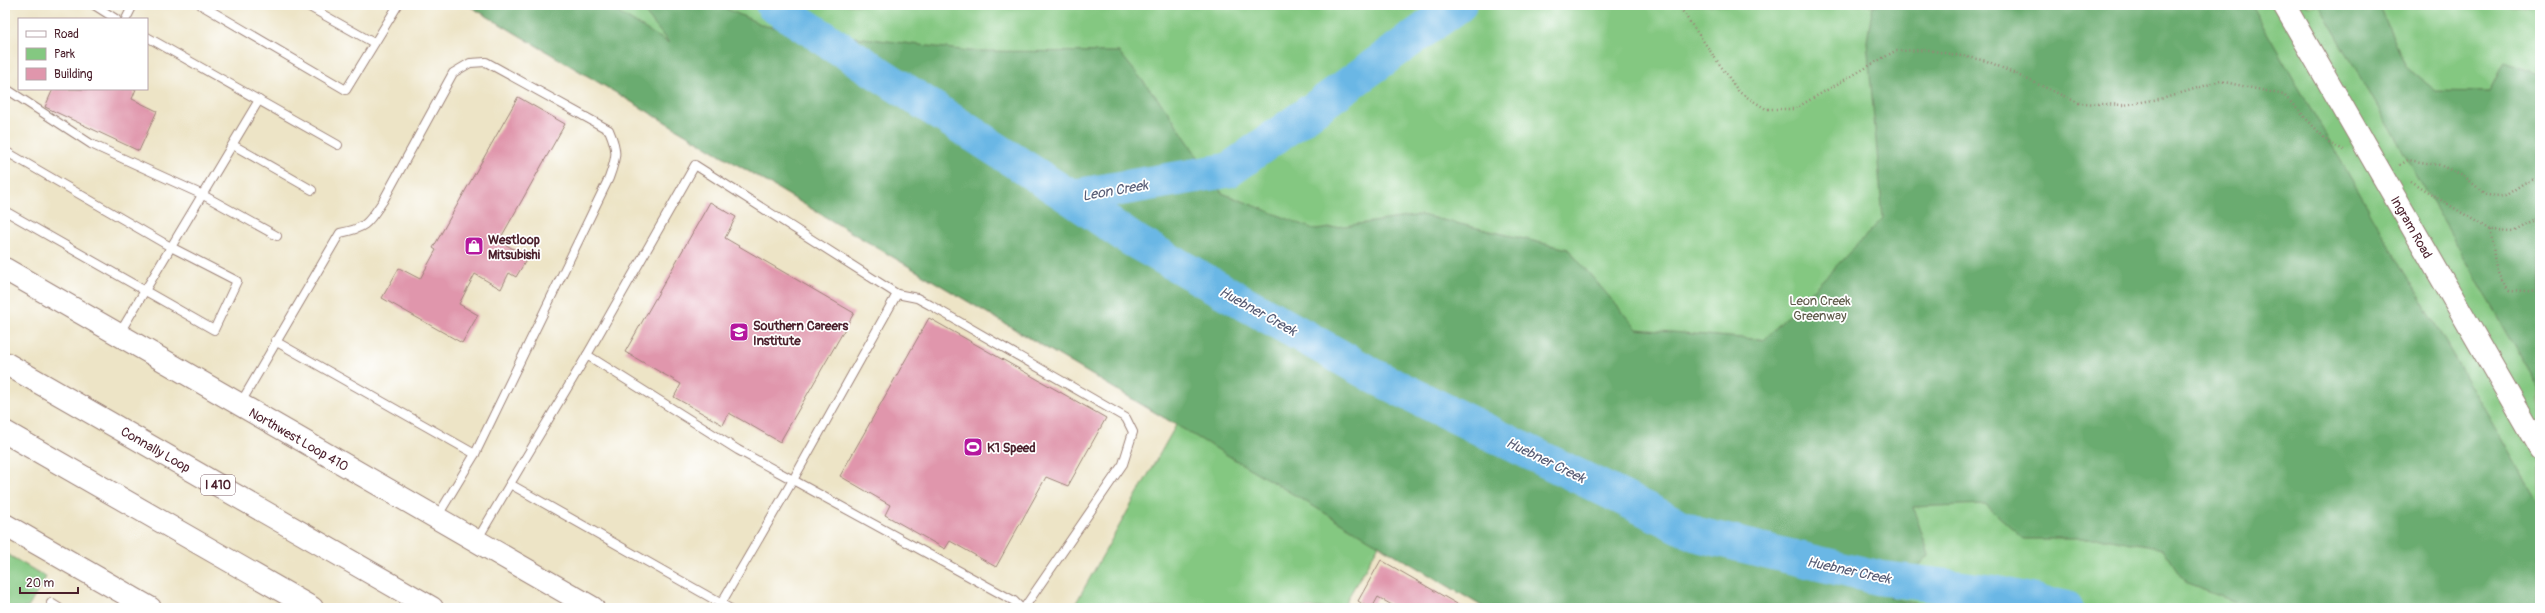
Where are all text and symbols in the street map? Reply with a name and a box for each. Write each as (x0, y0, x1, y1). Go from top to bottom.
legend (18, 18, 148, 90)
text: Road (54, 27, 79, 42)
text: Park (54, 47, 75, 62)
text: Building (54, 67, 93, 82)
water label: Leon Creek (1081, 176, 1150, 205)
street label: Ingram Road (2387, 193, 2435, 262)
place label: Westloop Mitsubishi (488, 232, 541, 263)
shop icon: Westloop Mitsubishi (463, 235, 485, 257)
water label: Huebner Creek (1216, 283, 1300, 340)
park label: Leon Creek Greenway (1789, 293, 1851, 324)
place label: Southern Careers Institute (753, 318, 849, 349)
school or university icon: Southern Careers Institute (728, 321, 750, 343)
street label: Northwest Loop 410 (246, 405, 351, 475)
street label: Connally Loop (118, 423, 193, 476)
water label: Huebner Creek (1504, 434, 1589, 487)
sports icon: K1 Speed (962, 436, 984, 458)
place label: K1 Speed (987, 440, 1036, 456)
road number: I 410 (201, 475, 235, 495)
water label: Huebner Creek (1805, 553, 1894, 588)
scale bar (20, 569, 78, 595)
text: 20 m (26, 576, 55, 591)

